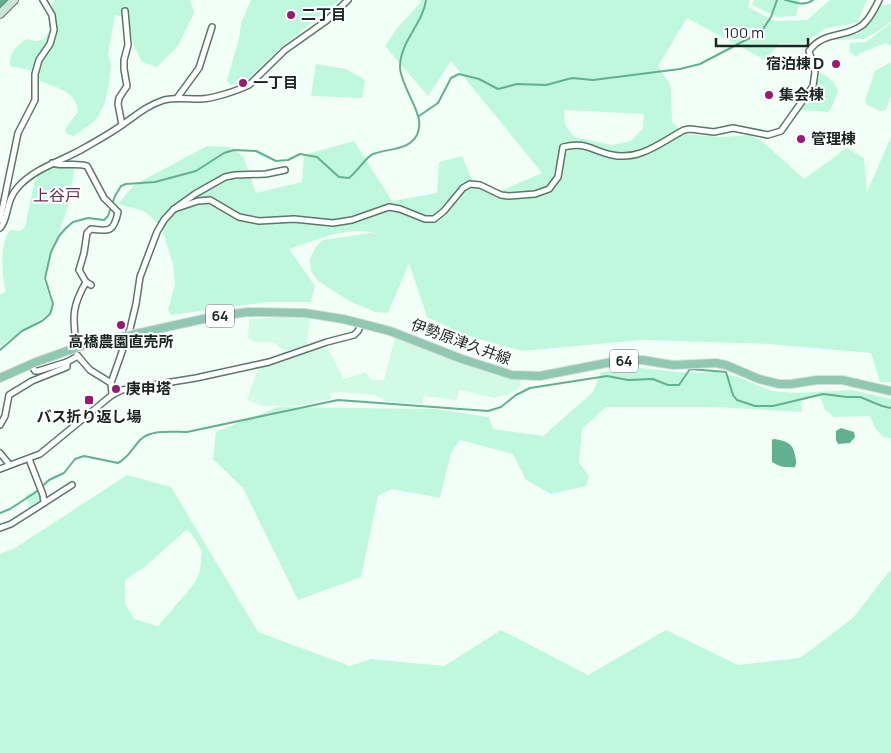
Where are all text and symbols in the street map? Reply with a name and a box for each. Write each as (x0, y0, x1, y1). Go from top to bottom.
place label: 二丁目 (301, 4, 346, 25)
marker: 二丁目 (285, 9, 297, 21)
scale bar (716, 15, 808, 47)
text: 100 m (724, 22, 764, 43)
place label: 宿泊棟Ｄ (766, 53, 826, 74)
marker: 宿泊棟Ｄ (830, 58, 842, 70)
place label: 一丁目 (253, 72, 298, 93)
marker: 一丁目 (237, 77, 249, 89)
place label: 集会棟 (778, 84, 824, 105)
marker: 集会棟 (763, 89, 775, 101)
place label: 管理棟 (811, 128, 856, 149)
marker: 管理棟 (795, 133, 807, 145)
district label: 上谷戸 (33, 184, 81, 206)
road number: 64 (206, 304, 234, 328)
street label: 伊勢原津久井線 (408, 314, 514, 369)
marker: 高橋農園直売所 (115, 319, 127, 331)
place label: 高橋農園直売所 (68, 331, 174, 352)
road number: 64 (610, 350, 638, 372)
place label: 庚申塔 (126, 378, 171, 399)
marker: 庚申塔 (110, 383, 122, 395)
marker: バス折り返し場 (83, 394, 95, 406)
place label: バス折り返し場 (36, 406, 142, 427)

